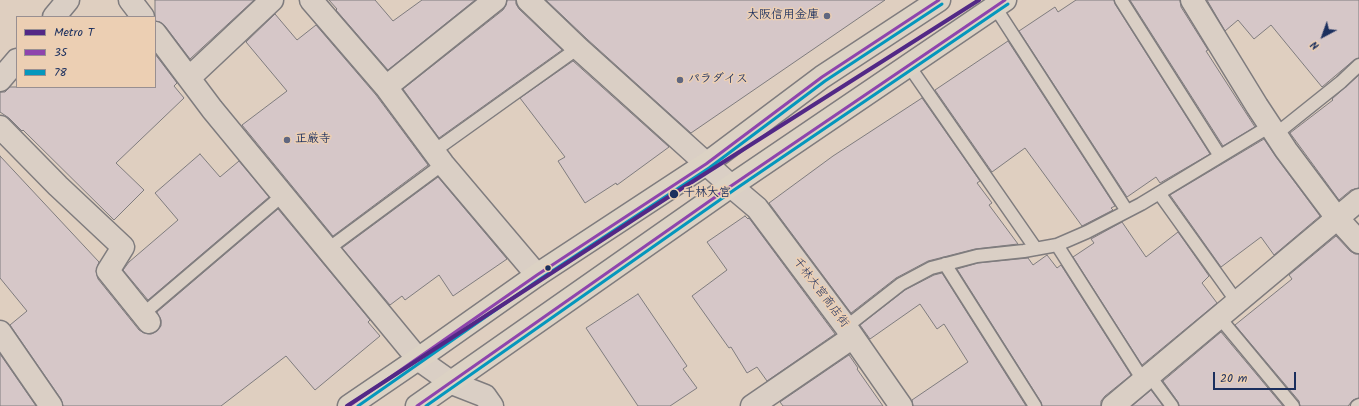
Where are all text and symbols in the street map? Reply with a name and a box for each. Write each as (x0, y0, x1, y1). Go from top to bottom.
place label: 大阪信用金庫 (747, 9, 819, 23)
marker: 大阪信用金庫 (822, 11, 832, 21)
legend (16, 16, 156, 88)
north arrow (1303, 16, 1343, 56)
text: Metro T (54, 23, 94, 42)
text: N (1307, 36, 1324, 54)
text: 35 (54, 43, 67, 62)
text: 78 (54, 63, 67, 82)
place label: パラダイス (688, 73, 748, 87)
marker: パラダイス (675, 75, 685, 85)
place label: 正厳寺 (295, 133, 331, 147)
marker: 正厳寺 (282, 135, 292, 145)
place label: 千林大宮 (683, 187, 731, 201)
marker: 千林大宮 (668, 188, 680, 200)
street label: 千林大宮商店街 (789, 255, 851, 331)
unlabelled marker (543, 263, 553, 273)
scale bar (1215, 364, 1298, 390)
text: 20 m (1220, 369, 1247, 388)

